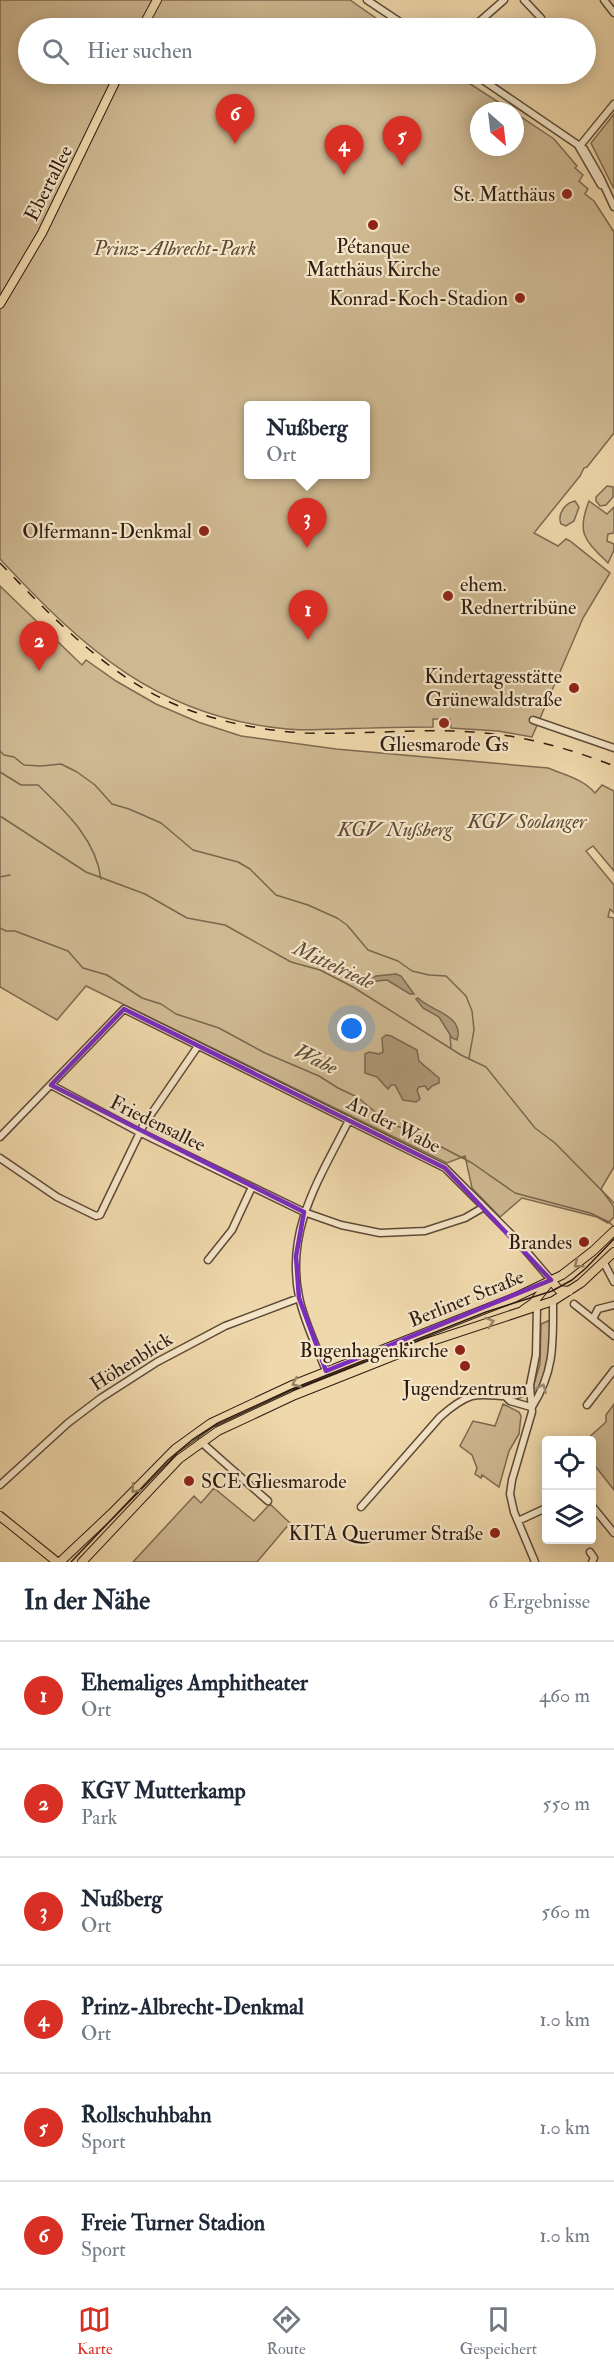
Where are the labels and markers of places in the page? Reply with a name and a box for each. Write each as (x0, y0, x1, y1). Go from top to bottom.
pin: 6 (216, 94, 254, 144)
pin: 5 (382, 116, 422, 166)
pin: 4 (324, 126, 364, 175)
place label: St. Matthäus (453, 182, 555, 207)
marker: St. Matthäus (560, 187, 574, 201)
marker: Pétanque Matthäus Kirche (366, 218, 380, 232)
place label: Pétanque Matthäus Kirche (306, 234, 440, 282)
place label: Konrad-Koch-Stadion (329, 286, 508, 311)
marker: Konrad-Koch-Stadion (513, 291, 527, 305)
pin: 3 (288, 498, 326, 548)
place label: Olfermann-Denkmal (22, 519, 192, 544)
marker: Olfermann-Denkmal (197, 524, 211, 538)
place label: ehem. Rednertribüne (460, 572, 576, 620)
marker: ehem. Rednertribüne (441, 589, 455, 603)
pin: 1 (288, 590, 328, 640)
pin: 2 (20, 622, 58, 671)
place label: Kindertagesstätte Grünewaldstraße (424, 664, 562, 712)
marker: Kindertagesstätte Grünewaldstraße (567, 681, 581, 695)
marker: Gliesmarode Gs (437, 716, 451, 730)
place label: Gliesmarode Gs (379, 732, 509, 757)
place label: Brandes (508, 1230, 572, 1255)
marker: Brandes (577, 1235, 591, 1249)
place label: Bugenhagenkirche (300, 1338, 448, 1363)
marker: Bugenhagenkirche (453, 1343, 467, 1357)
marker: Jugendzentrum (458, 1359, 472, 1373)
place label: Jugendzentrum (402, 1376, 528, 1401)
place label: SCE Gliesmarode (201, 1469, 347, 1494)
marker: SCE Gliesmarode (182, 1474, 196, 1488)
place label: KITA Querumer Straße (289, 1521, 483, 1546)
marker: KITA Querumer Straße (488, 1526, 502, 1540)

